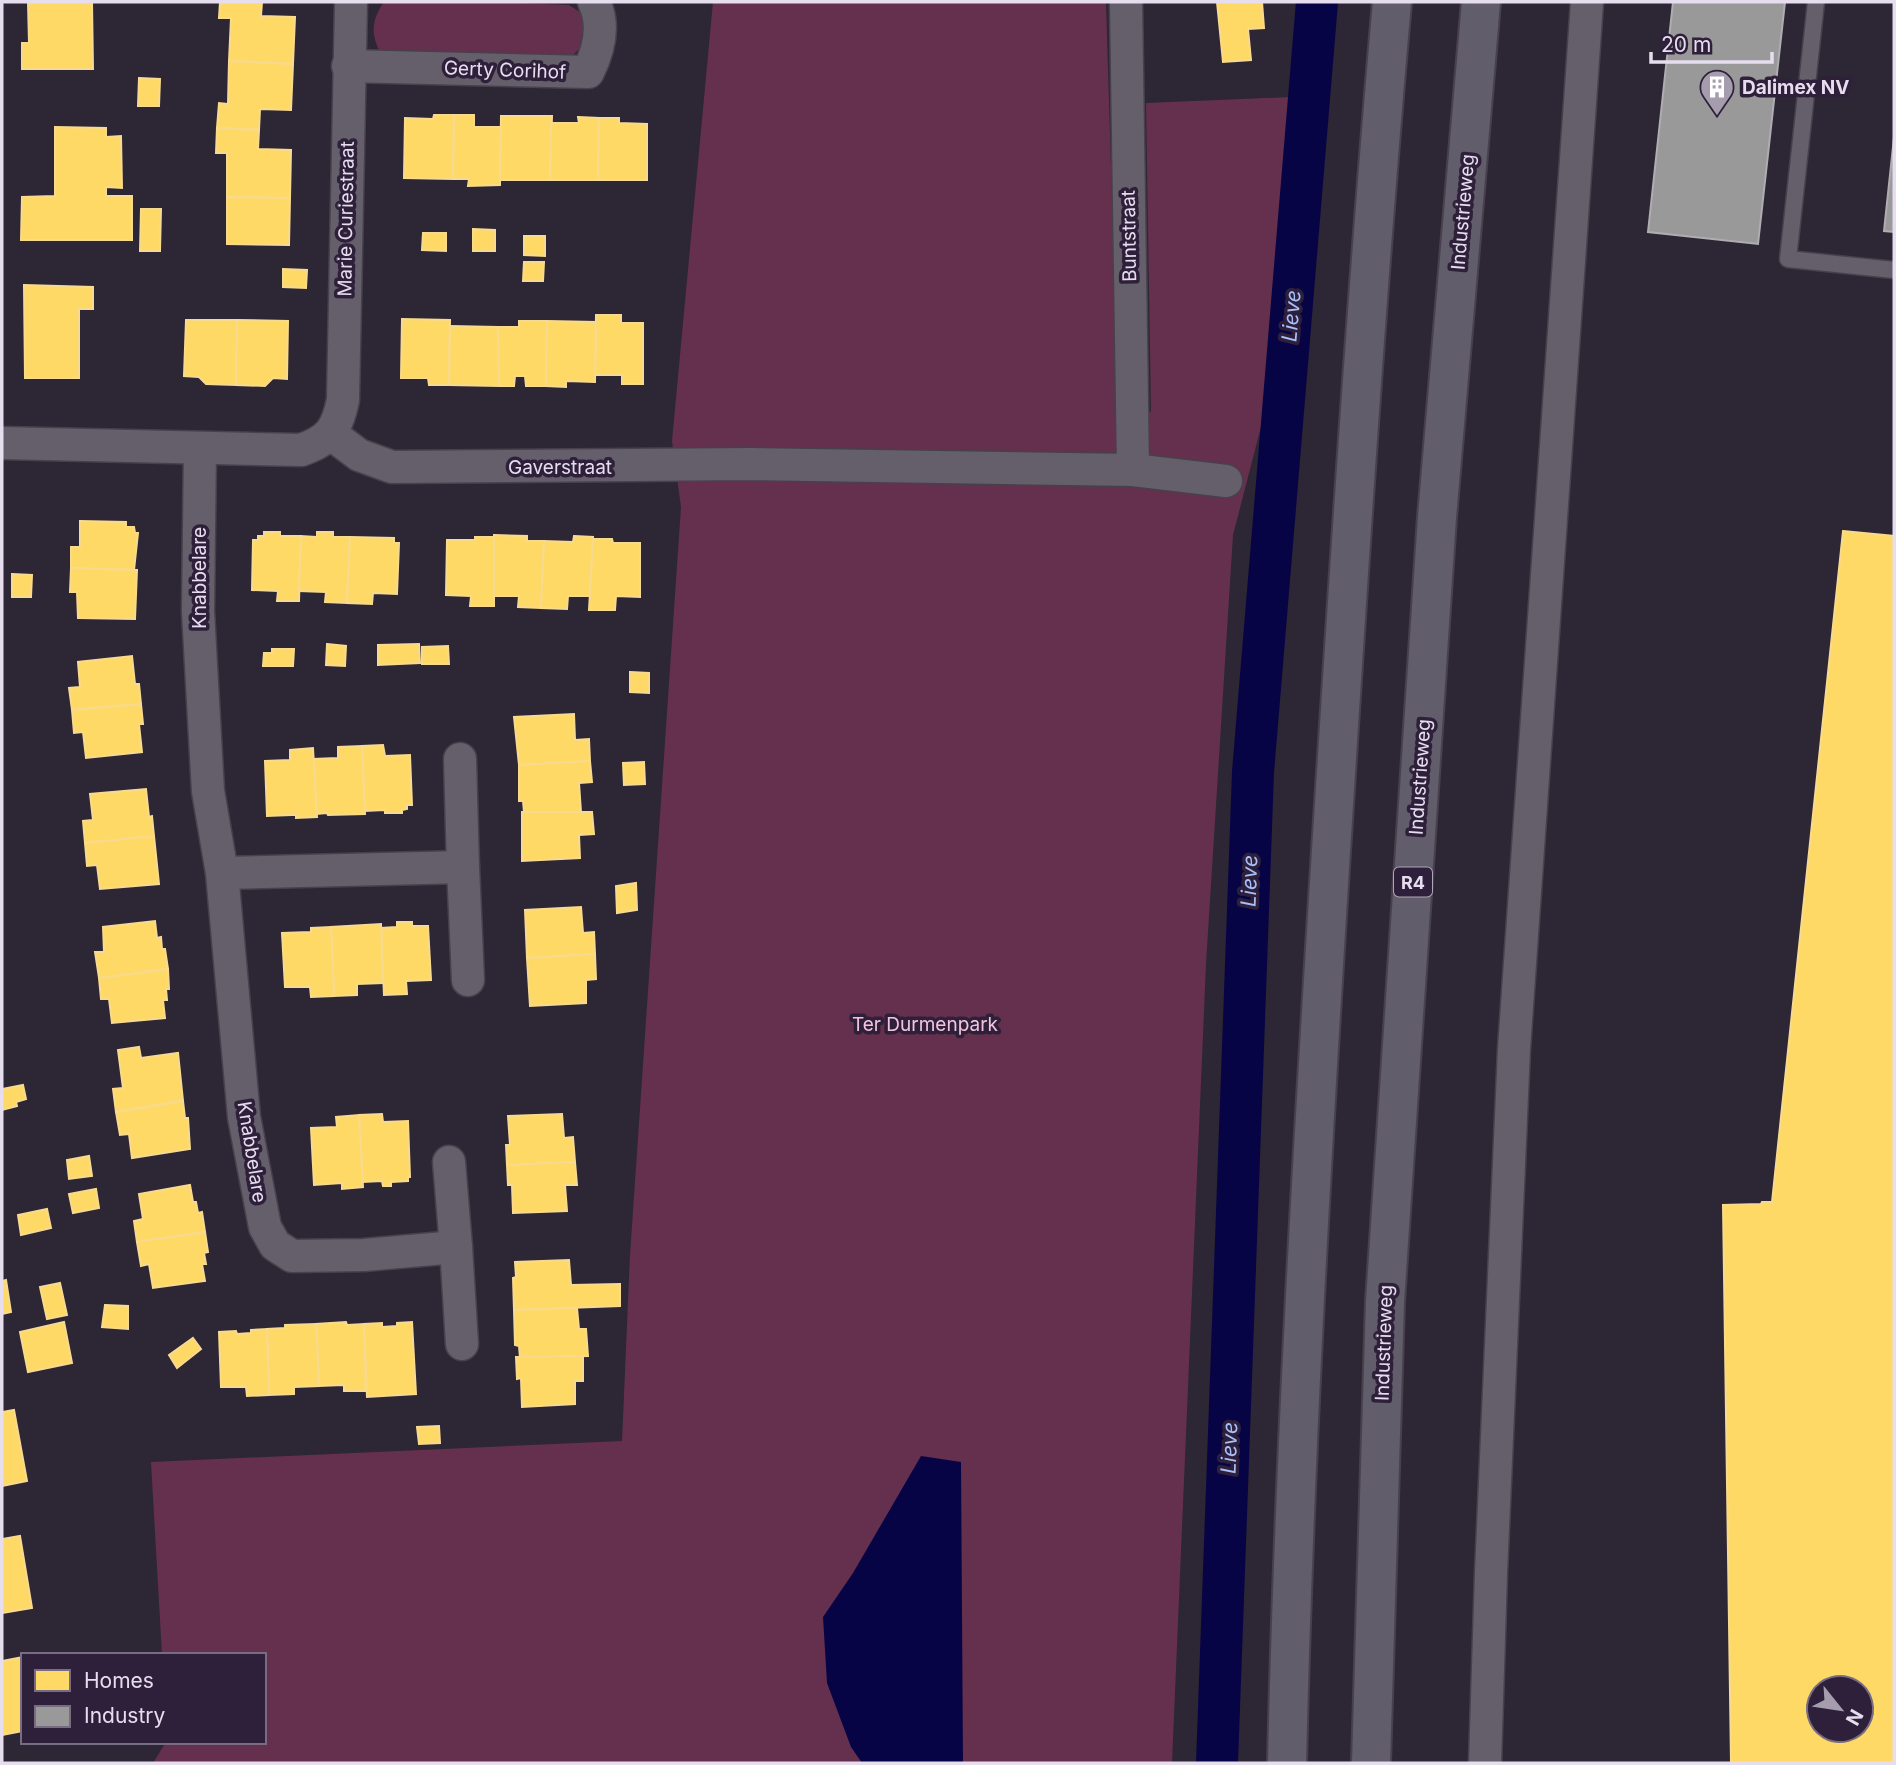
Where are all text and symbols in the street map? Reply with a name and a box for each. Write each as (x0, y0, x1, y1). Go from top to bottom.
scale bar (1651, 21, 1772, 65)
text: 20 m (1661, 32, 1711, 57)
street label: Gerty Corihof (443, 56, 567, 84)
building icon: Dalimex NV (1698, 68, 1736, 117)
place label: Dalimex NV (1742, 76, 1850, 99)
street label: Marie Curiestraat (333, 141, 359, 297)
street label: Industrieweg (1446, 153, 1480, 271)
street label: Buntstraat (1117, 190, 1141, 282)
water label: Lieve (1276, 289, 1306, 343)
street label: Gaverstraat (508, 456, 612, 479)
street label: Knabbelare (188, 527, 211, 629)
street label: Industrieweg (1404, 718, 1436, 836)
water label: Lieve (1236, 855, 1262, 907)
road number: R4 (1394, 868, 1432, 897)
park label: Ter Durmenpark (852, 1013, 999, 1036)
street label: Knabbelare (233, 1100, 271, 1204)
street label: Industrieweg (1370, 1285, 1398, 1401)
water label: Lieve (1216, 1422, 1242, 1474)
legend (21, 1653, 266, 1744)
text: Homes (84, 1668, 154, 1693)
north arrow (1805, 1674, 1875, 1744)
text: Industry (84, 1703, 166, 1728)
text: N (1841, 1705, 1868, 1729)

